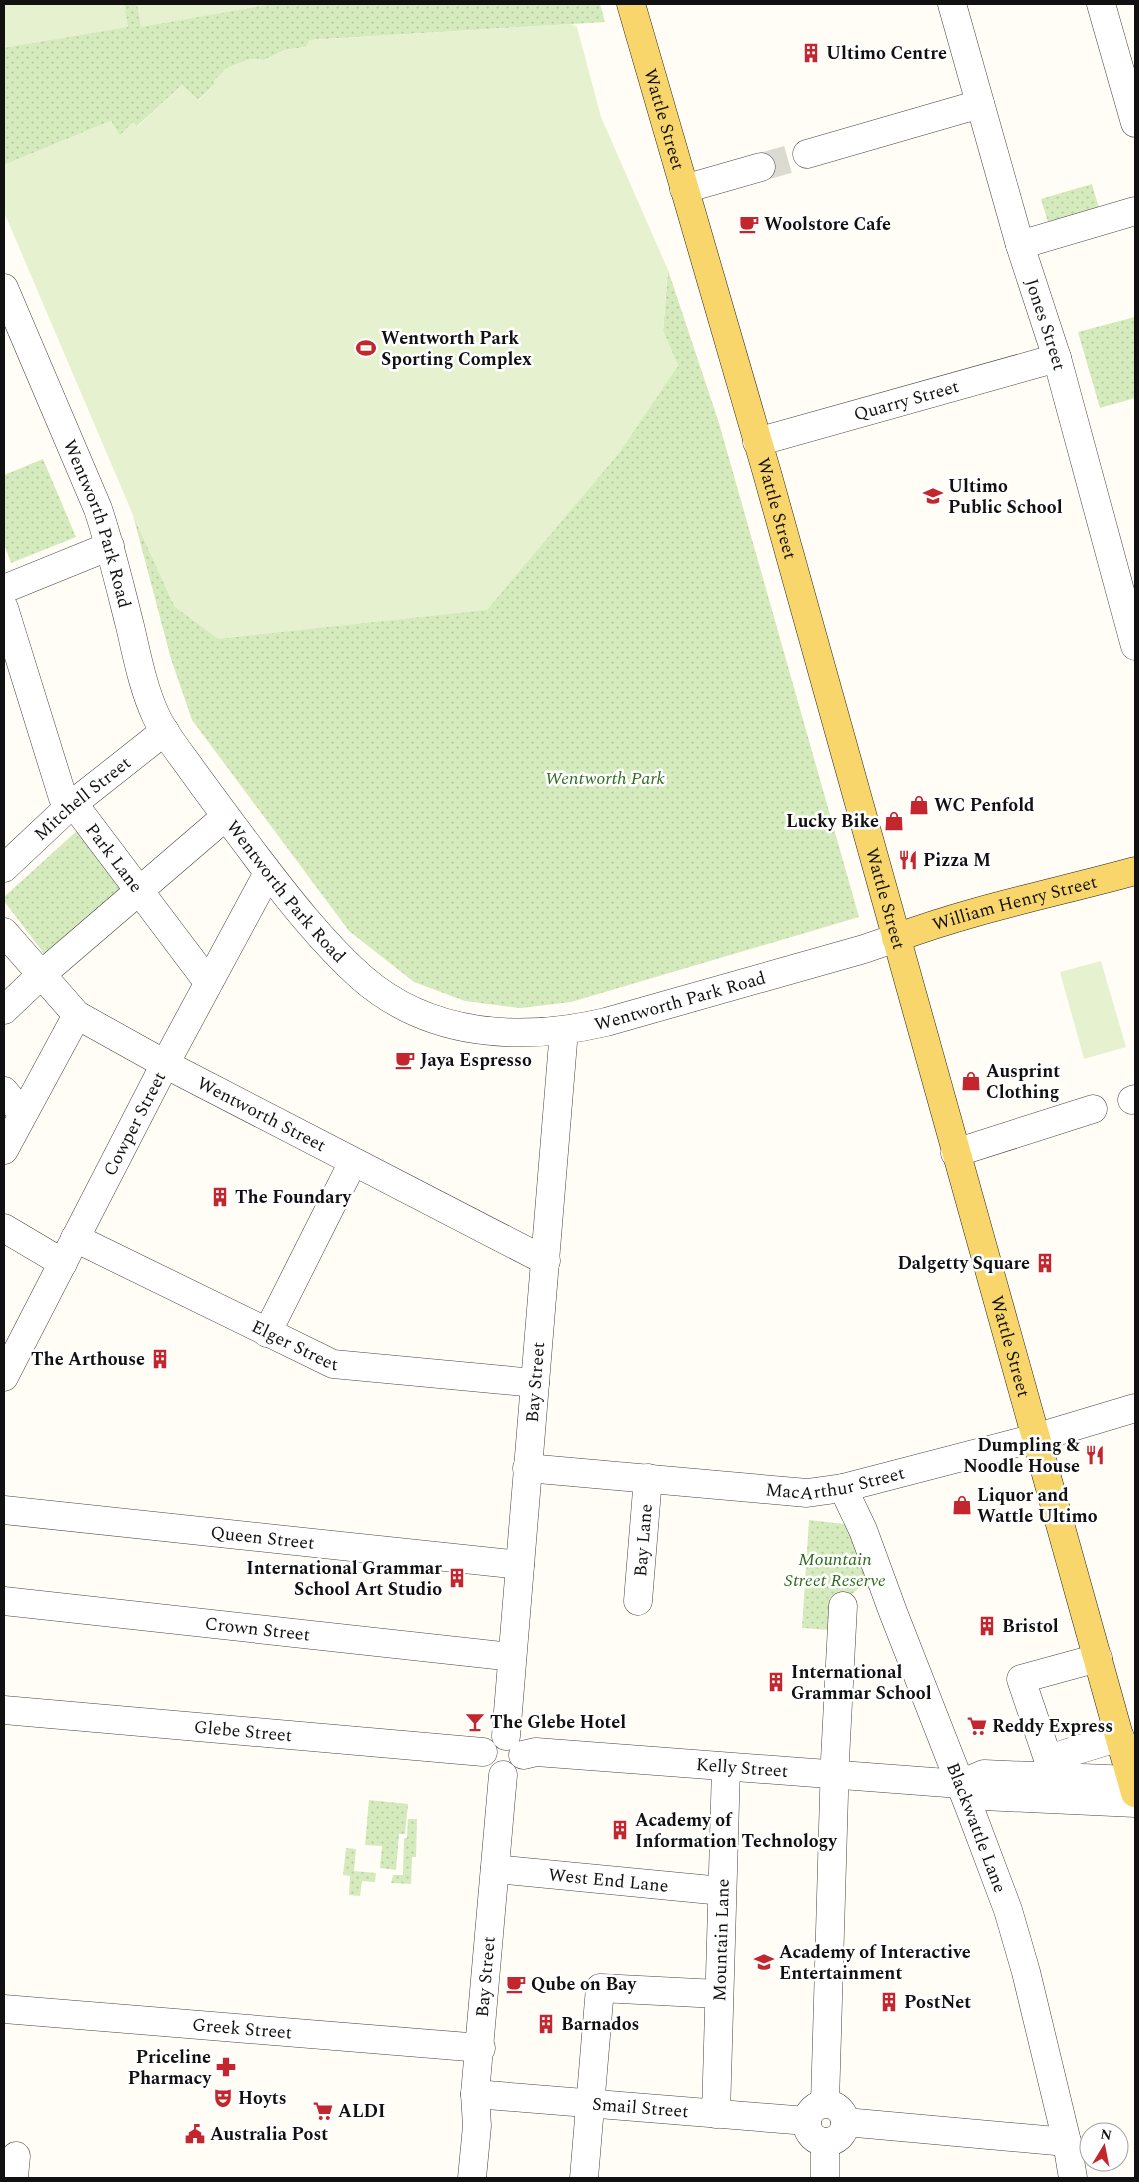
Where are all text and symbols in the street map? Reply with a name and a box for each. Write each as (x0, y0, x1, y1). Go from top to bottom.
place label: Ultimo Centre (826, 40, 947, 67)
building icon: Ultimo Centre (800, 42, 822, 64)
street label: Wattle Street (637, 65, 692, 173)
place label: Woolstore Cafe (764, 211, 891, 238)
cafe icon: Woolstore Cafe (738, 213, 760, 235)
street label: Jones Street (1018, 275, 1073, 373)
place label: Wentworth Park Sporting Complex (381, 325, 532, 373)
sports icon: Wentworth Park Sporting Complex (355, 337, 377, 359)
street label: Quarry Street (851, 373, 962, 428)
street label: Wentworth Park Road (56, 435, 138, 611)
street label: Wattle Street (750, 454, 804, 562)
place label: Ultimo Public School (948, 473, 1063, 521)
school or university icon: Ultimo Public School (922, 485, 944, 507)
street label: Mitchell Street (28, 749, 137, 847)
park label: Wentworth Park (545, 765, 666, 792)
place label: WC Penfold (934, 792, 1035, 819)
shop icon: WC Penfold (908, 794, 930, 816)
place label: Lucky Bike (786, 808, 879, 835)
shop icon: Lucky Bike (883, 810, 905, 832)
street label: Wentworth Park Road (220, 814, 352, 969)
street label: Park Lane (79, 817, 149, 898)
street label: Wattle Street (859, 844, 913, 952)
place label: Pizza M (923, 847, 991, 874)
restaurant icon: Pizza M (897, 849, 919, 871)
street label: William Henry Street (929, 868, 1100, 938)
street label: Wentworth Park Road (592, 964, 769, 1038)
place label: Jaya Espresso (420, 1047, 532, 1074)
cafe icon: Jaya Espresso (394, 1049, 416, 1071)
place label: Ausprint Clothing (986, 1058, 1060, 1106)
street label: Cowper Street (96, 1067, 173, 1181)
street label: Wentworth Street (192, 1069, 331, 1159)
shop icon: Ausprint Clothing (960, 1070, 982, 1092)
place label: The Foundary (235, 1184, 352, 1211)
building icon: The Foundary (209, 1186, 231, 1208)
place label: Dalgetty Square (897, 1250, 1030, 1277)
building icon: Dalgetty Square (1034, 1252, 1056, 1274)
street label: Wattle Street (983, 1292, 1038, 1400)
street label: Elger Street (247, 1313, 339, 1378)
street label: Bay Street (518, 1341, 552, 1424)
place label: The Arthouse (31, 1346, 145, 1373)
building icon: The Arthouse (149, 1348, 171, 1370)
place label: Dumpling & Noodle House (963, 1432, 1080, 1480)
restaurant icon: Dumpling & Noodle House (1084, 1444, 1106, 1466)
street label: MacArthur Street (764, 1459, 908, 1507)
place label: Liquor and Wattle Ultimo (977, 1482, 1098, 1530)
shop icon: Liquor and Wattle Ultimo (951, 1494, 973, 1516)
street label: Bay Lane (627, 1503, 659, 1578)
street label: Queen Street (209, 1519, 316, 1557)
park label: Mountain Street Reserve (784, 1546, 886, 1594)
place label: International Grammar School Art Studio (246, 1555, 442, 1603)
building icon: International Grammar School Art Studio (446, 1567, 468, 1589)
street label: Crown Street (203, 1610, 312, 1648)
place label: Bristol (1002, 1613, 1059, 1640)
building icon: Bristol (976, 1615, 998, 1637)
place label: International Grammar School (791, 1659, 932, 1707)
building icon: International Grammar School (765, 1671, 787, 1693)
place label: The Glebe Hotel (490, 1709, 626, 1736)
bar icon: The Glebe Hotel (464, 1711, 486, 1733)
street label: Glebe Street (193, 1713, 293, 1749)
place label: Reddy Express (992, 1713, 1113, 1740)
supermarket icon: Reddy Express (966, 1715, 988, 1737)
street label: Kelly Street (695, 1751, 789, 1784)
street label: Blackwattle Lane (940, 1758, 1014, 1896)
place label: Academy of Information Technology (635, 1807, 838, 1855)
building icon: Academy of Information Technology (609, 1819, 631, 1841)
street label: West End Lane (547, 1861, 670, 1899)
street label: Mountain Lane (706, 1878, 736, 2002)
street label: Bay Street (468, 1935, 502, 2018)
place label: Academy of Interactive Entertainment (779, 1939, 971, 1987)
school or university icon: Academy of Interactive Entertainment (753, 1951, 775, 1973)
place label: Qube on Bay (531, 1971, 638, 1998)
cafe icon: Qube on Bay (505, 1973, 527, 1995)
place label: PostNet (904, 1989, 971, 2016)
building icon: PostNet (878, 1991, 900, 2013)
street label: Greek Street (191, 2011, 293, 2046)
place label: Barnados (561, 2011, 639, 2038)
building icon: Barnados (535, 2013, 557, 2035)
place label: Priceline Pharmacy (128, 2044, 212, 2092)
pharmacy icon: Priceline Pharmacy (215, 2056, 237, 2078)
place label: Hoyts (238, 2085, 287, 2112)
theatre icon: Hoyts (212, 2087, 234, 2109)
street label: Smail Street (591, 2090, 690, 2125)
place label: ALDI (338, 2098, 385, 2125)
supermarket icon: ALDI (312, 2100, 334, 2122)
place label: Australia Post (210, 2121, 328, 2148)
north arrow (1079, 2122, 1129, 2172)
public building icon: Australia Post (184, 2123, 206, 2145)
text: N (1099, 2123, 1114, 2146)

